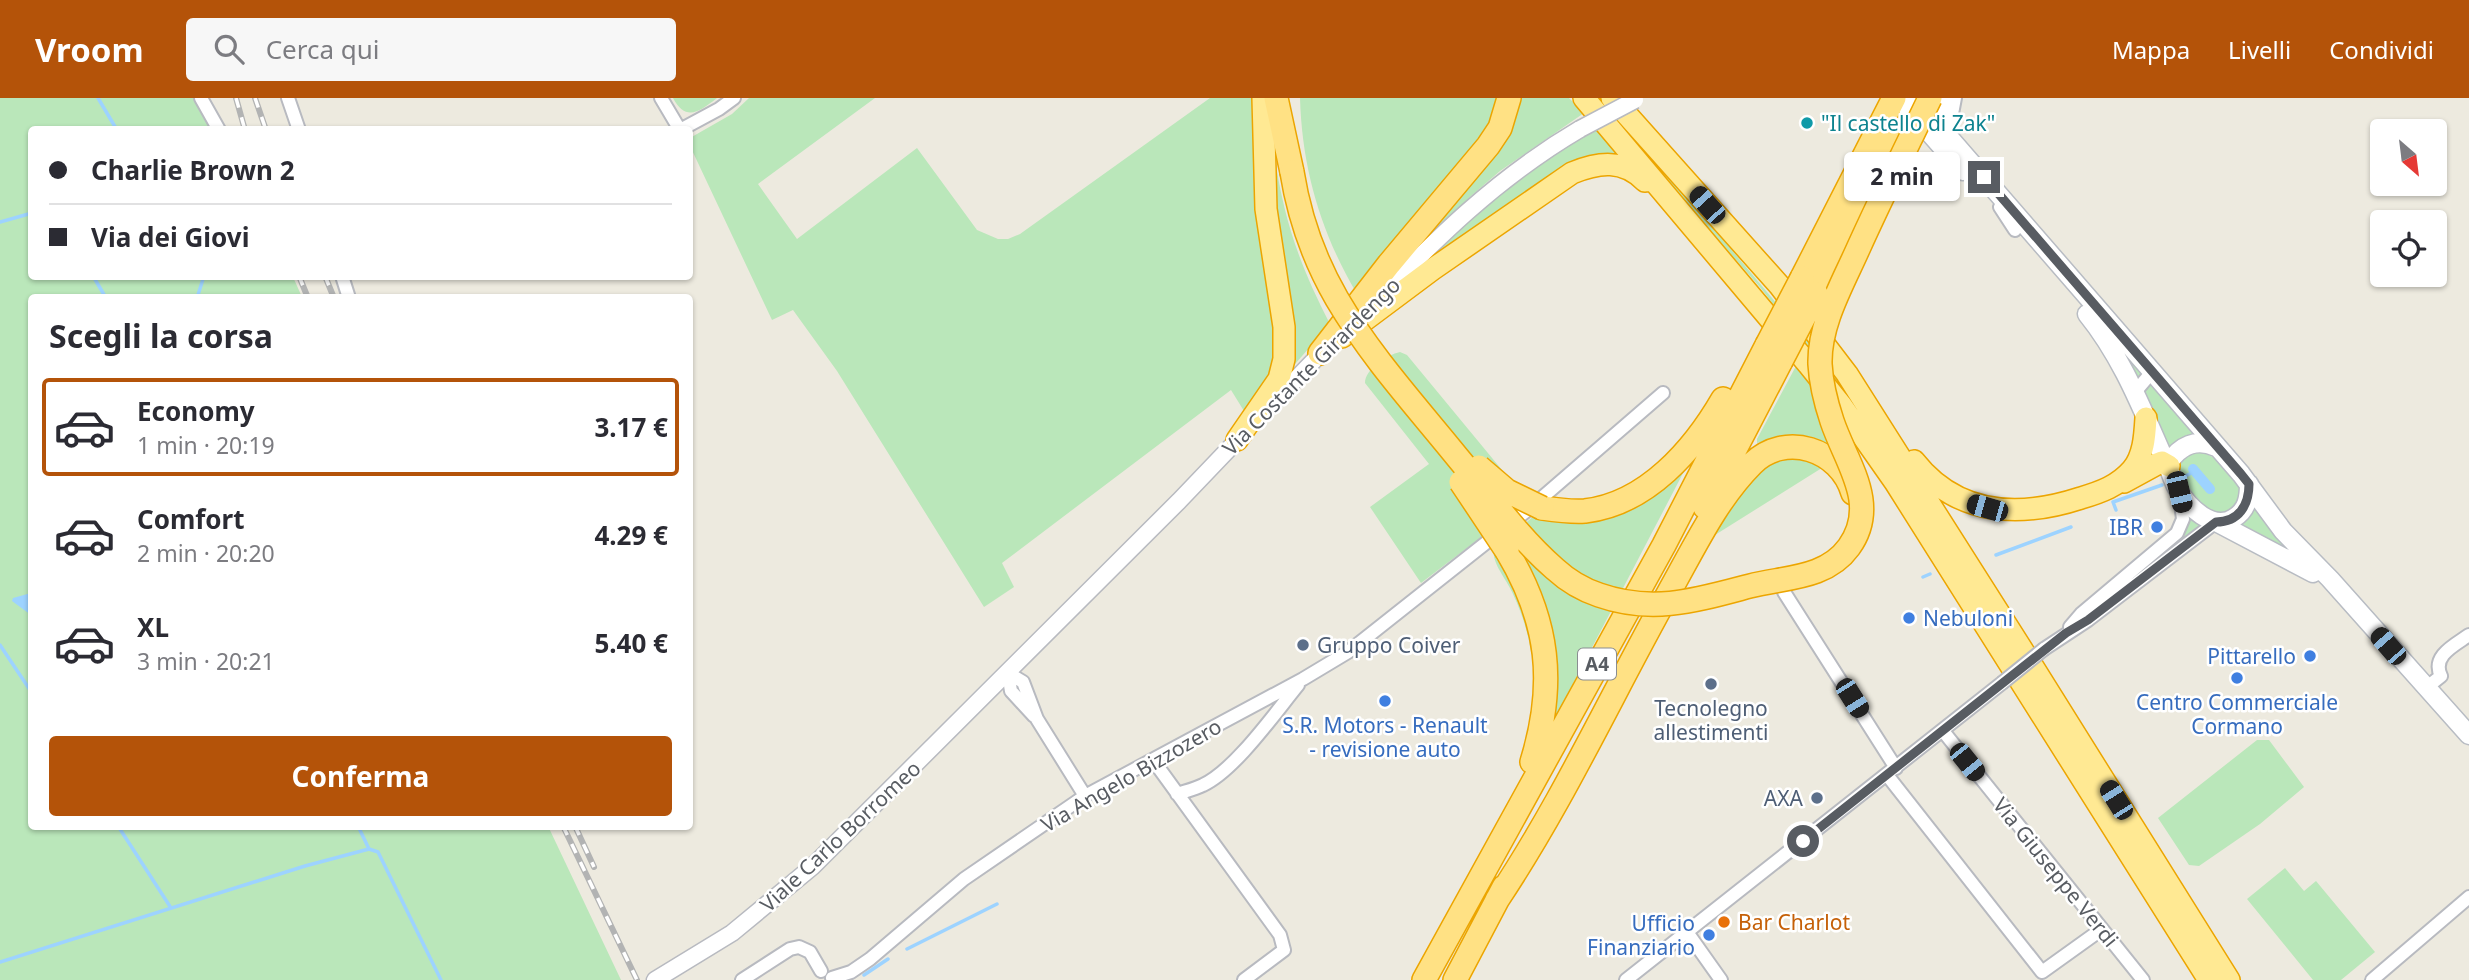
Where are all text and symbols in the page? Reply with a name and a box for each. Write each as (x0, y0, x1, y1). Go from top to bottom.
search box (186, 18, 676, 81)
text: Vroom (35, 27, 144, 72)
icon: search (210, 30, 248, 68)
text: Cerca qui (266, 31, 380, 67)
text: Mappa (2112, 33, 2190, 66)
text: Livelli (2228, 33, 2291, 66)
text: Condividi (2329, 33, 2434, 66)
place label: "Il castello di Zak" (1821, 109, 1995, 137)
marker: "Il castello di Zak" (1799, 115, 1815, 131)
north arrow (2370, 119, 2446, 196)
map controls (2370, 119, 2447, 287)
text: Charlie Brown 2 (91, 152, 295, 188)
callout: 2 min (1844, 153, 1960, 202)
text: 2 min (1870, 160, 1934, 192)
route end (1968, 161, 2000, 193)
car (1686, 182, 1729, 228)
button: locate (2370, 210, 2447, 287)
text: Via dei Giovi (91, 219, 249, 255)
street label: Via Costante Girardengo (1216, 271, 1406, 461)
text: Scegli la corsa (49, 314, 273, 357)
text: Economy (137, 393, 255, 429)
icon: car (53, 396, 116, 459)
text: 3.17 € (594, 409, 668, 445)
text: 1 min · 20:19 (137, 429, 275, 461)
car (2165, 469, 2194, 515)
car (1964, 492, 2011, 524)
text: Comfort (137, 501, 245, 537)
icon: car (53, 504, 116, 567)
place label: IBR (2109, 513, 2143, 541)
text: 4.29 € (594, 517, 668, 553)
marker: IBR (2149, 519, 2165, 535)
text: 2 min · 20:20 (137, 537, 275, 569)
place label: Nebuloni (1923, 604, 2013, 632)
text: XL (137, 609, 169, 645)
marker: Nebuloni (1901, 610, 1917, 626)
icon: car (53, 612, 116, 675)
car (2367, 623, 2410, 669)
text: 5.40 € (594, 625, 668, 661)
place label: Gruppo Coiver (1317, 631, 1461, 659)
marker: Gruppo Coiver (1295, 637, 1311, 653)
place label: Pittarello (2207, 642, 2296, 670)
text: 3 min · 20:21 (137, 645, 275, 677)
marker: Pittarello (2302, 648, 2318, 664)
road number: A4 (1578, 649, 1616, 680)
marker: Centro Commerciale Cormano (2229, 670, 2245, 686)
car (1832, 675, 1873, 721)
marker: Tecnolegno allestimenti (1703, 676, 1719, 692)
place label: Centro Commerciale Cormano (2136, 688, 2338, 740)
marker: S.R. Motors - Renault - revisione auto (1377, 693, 1393, 709)
place label: Tecnolegno allestimenti (1654, 694, 1768, 746)
place label: S.R. Motors - Renault - revisione auto (1282, 711, 1488, 763)
street label: Via Angelo Bizzozero (1036, 712, 1226, 838)
button: Conferma (49, 736, 672, 816)
car (1946, 739, 1989, 785)
street label: Viale Carlo Borromeo (754, 754, 926, 918)
car (2096, 777, 2137, 823)
place label: AXA (1764, 784, 1804, 812)
marker: AXA (1809, 790, 1825, 806)
street label: Via Giuseppe Verdi (1987, 791, 2125, 953)
route start (1787, 825, 1819, 857)
place label: Bar Charlot (1738, 908, 1850, 936)
place label: Ufficio Finanziario (1587, 909, 1695, 961)
marker: Bar Charlot (1716, 914, 1732, 930)
marker: Ufficio Finanziario (1701, 927, 1717, 943)

